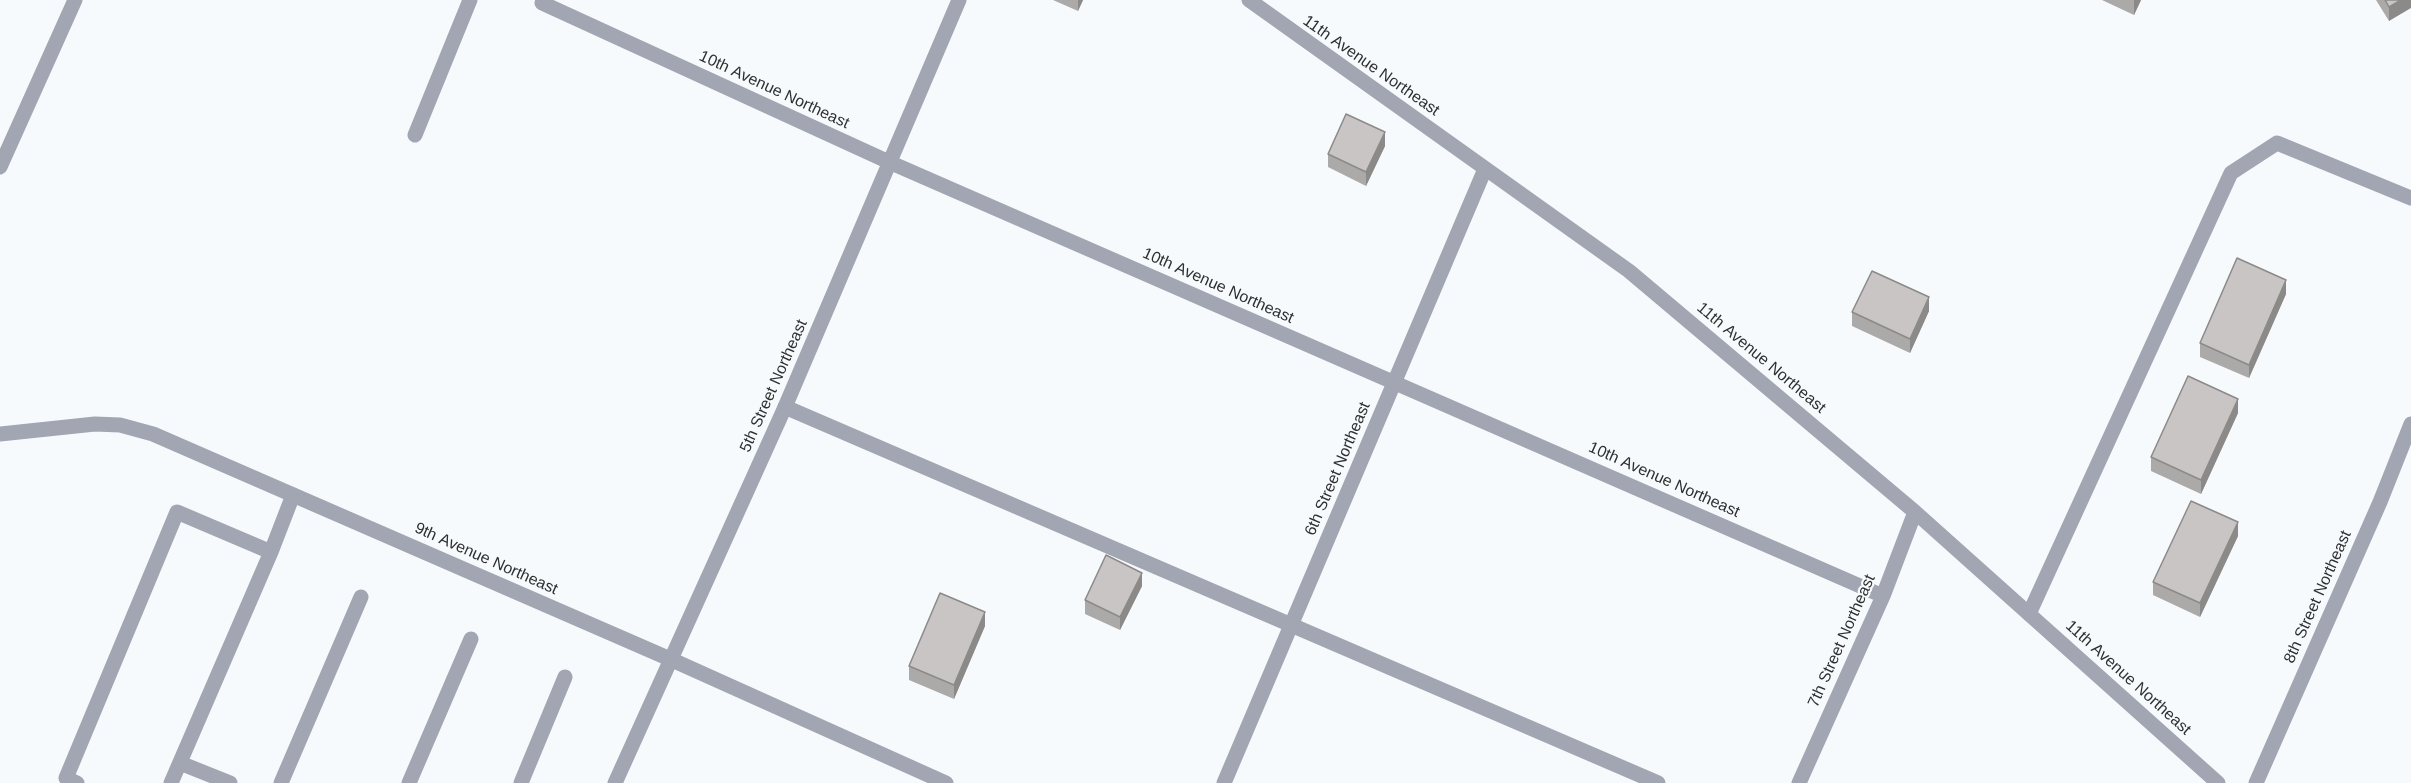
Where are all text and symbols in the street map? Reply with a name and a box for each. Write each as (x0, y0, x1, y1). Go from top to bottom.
street label: 11th Avenue Northeast (1299, 12, 1443, 120)
street label: 10th Avenue Northeast (696, 47, 852, 133)
street label: 10th Avenue Northeast (1139, 244, 1297, 328)
street label: 11th Avenue Northeast (1693, 299, 1829, 417)
street label: 5th Street Northeast (736, 317, 812, 455)
street label: 6th Street Northeast (1301, 399, 1375, 539)
street label: 10th Avenue Northeast (1585, 438, 1743, 522)
street label: 9th Avenue Northeast (412, 519, 560, 599)
street label: 8th Street Northeast (2280, 528, 2356, 666)
street label: 7th Street Northeast (1804, 572, 1880, 710)
street label: 11th Avenue Northeast (2061, 617, 2195, 739)

